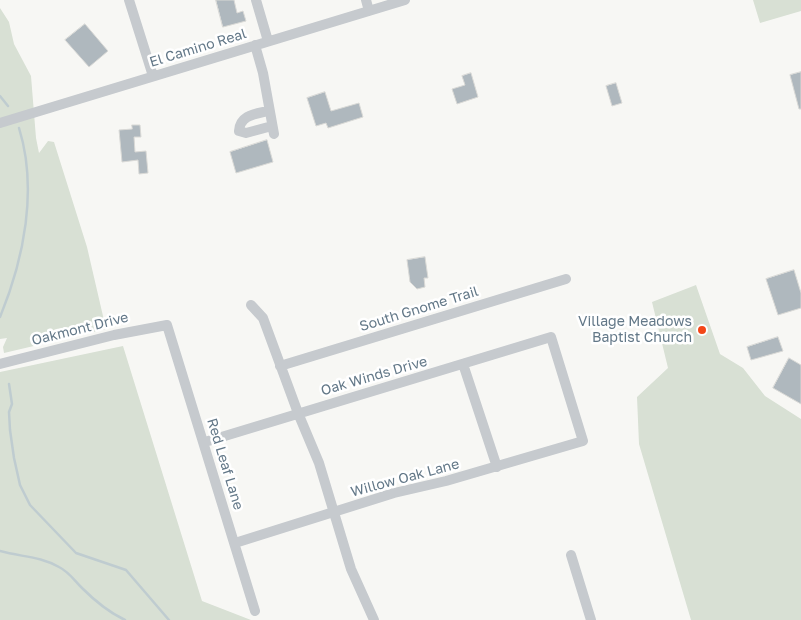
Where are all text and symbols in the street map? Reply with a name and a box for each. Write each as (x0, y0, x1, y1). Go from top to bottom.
street label: El Camino Real (147, 25, 249, 71)
street label: South Gnome Trail (358, 283, 480, 335)
street label: Oakmont Drive (30, 309, 130, 349)
place label: Village Meadows Baptist Church (578, 314, 692, 347)
marker: Village Meadows Baptist Church (696, 324, 708, 336)
street label: Oak Winds Drive (319, 353, 429, 399)
street label: Red Leaf Lane (203, 416, 247, 512)
street label: Willow Oak Lane (349, 455, 461, 501)

